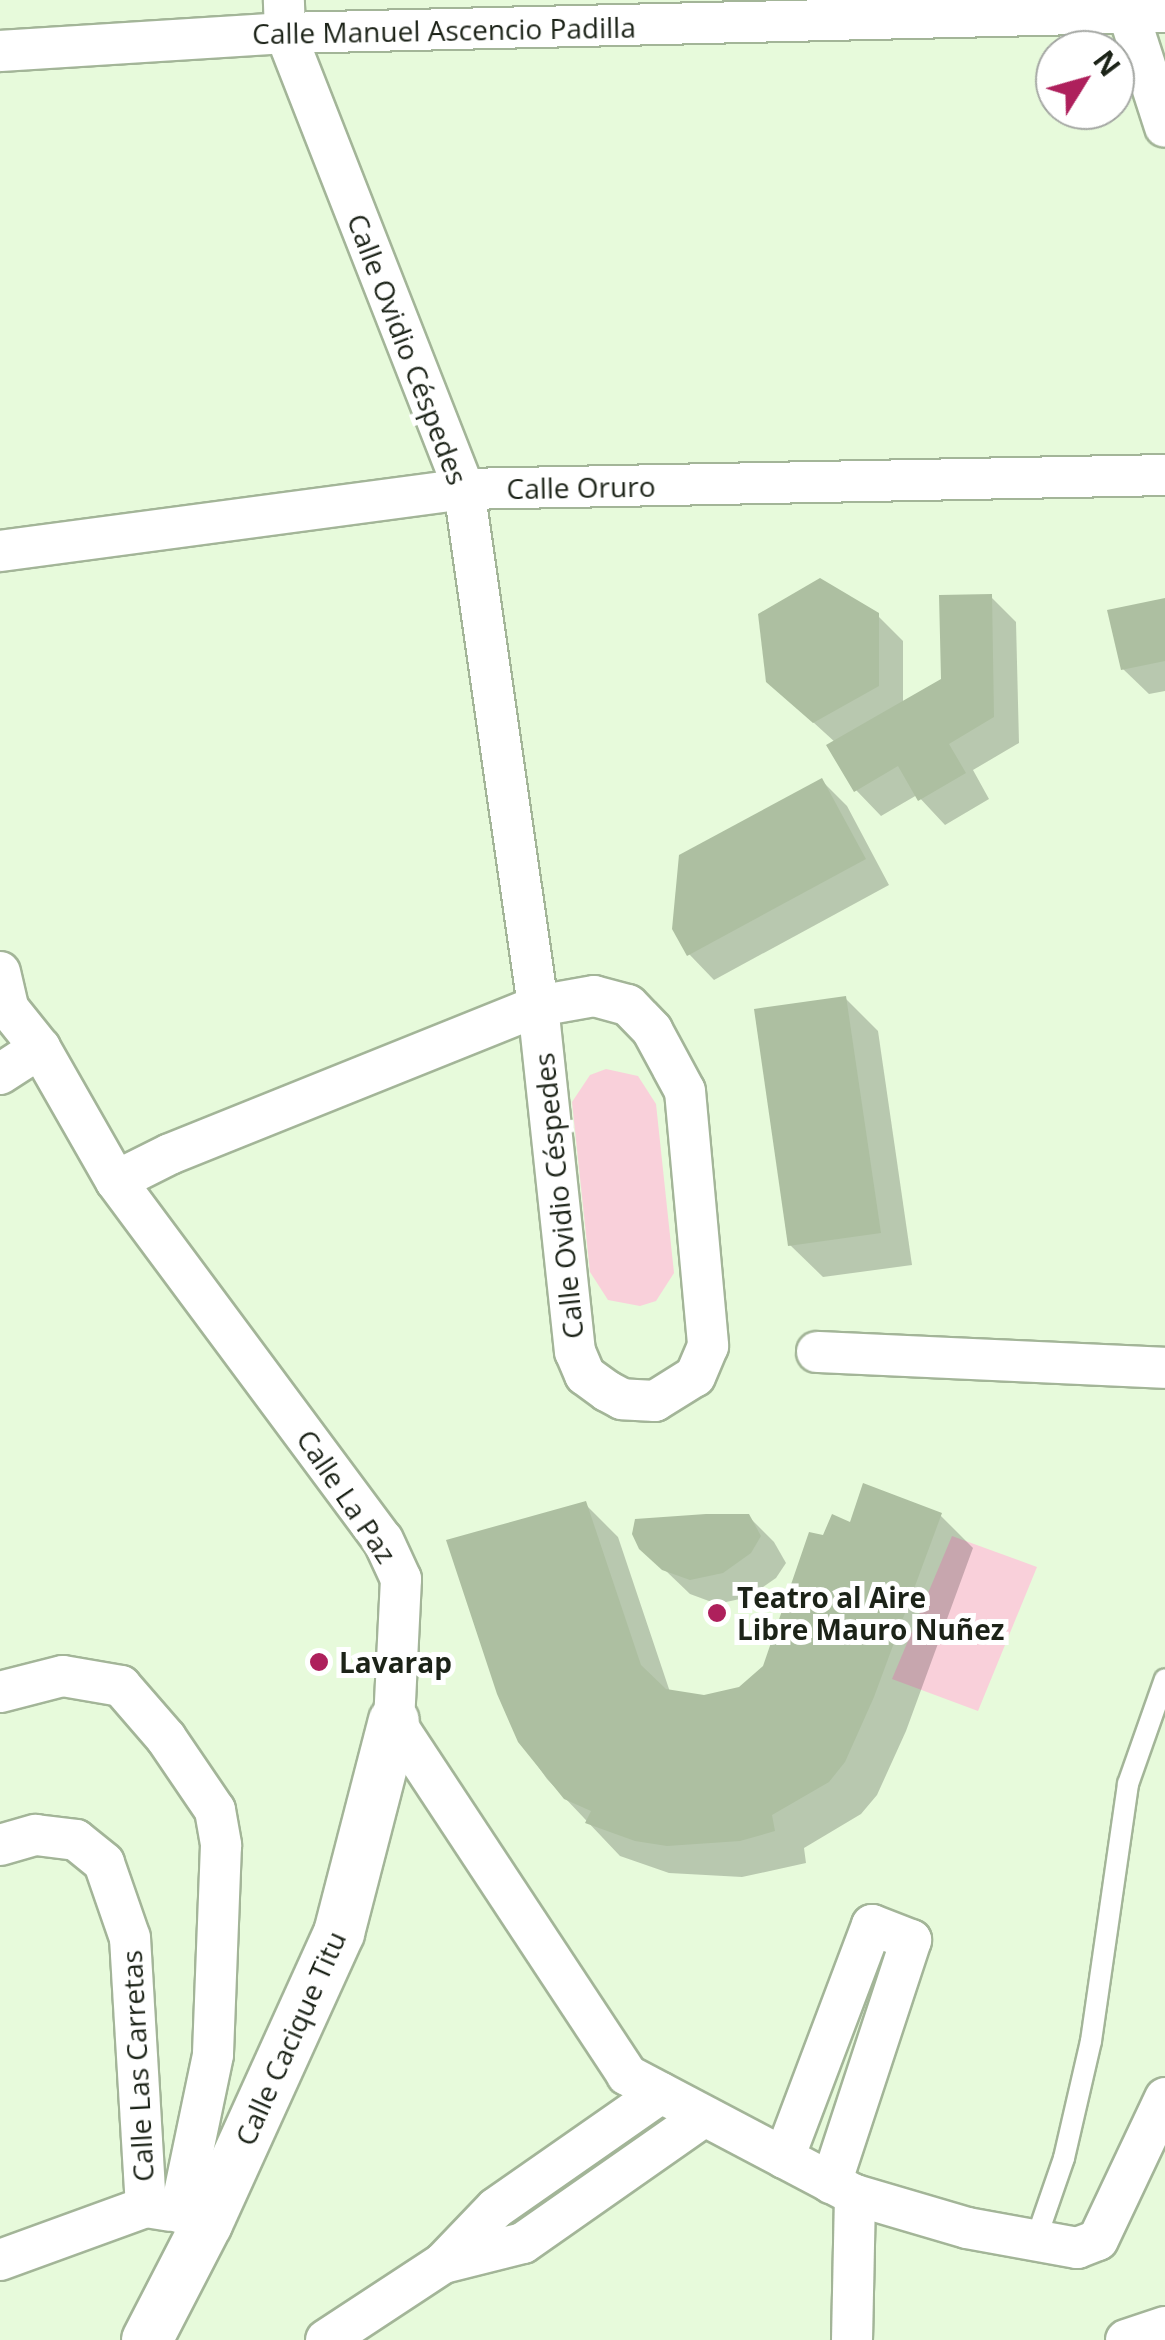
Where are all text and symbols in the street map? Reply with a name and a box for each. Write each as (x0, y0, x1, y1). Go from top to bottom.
street label: Calle Manuel Ascencio Padilla (252, 10, 636, 50)
north arrow (1035, 30, 1135, 130)
text: N (1085, 43, 1129, 84)
street label: Calle Ovidio Céspedes (341, 209, 475, 489)
street label: Calle Oruro (506, 469, 656, 505)
street label: Calle Ovidio Céspedes (526, 1051, 590, 1341)
street label: Calle La Paz (290, 1423, 404, 1569)
place label: Teatro al Aire Libre Mauro Nuñez (737, 1580, 1004, 1646)
marker: Teatro al Aire Libre Mauro Nuñez (706, 1602, 728, 1624)
place label: Lavarap (339, 1645, 452, 1679)
marker: Lavarap (308, 1651, 330, 1673)
street label: Calle Cacique Titu (228, 1926, 352, 2150)
street label: Calle Las Carretas (114, 1949, 160, 2183)

